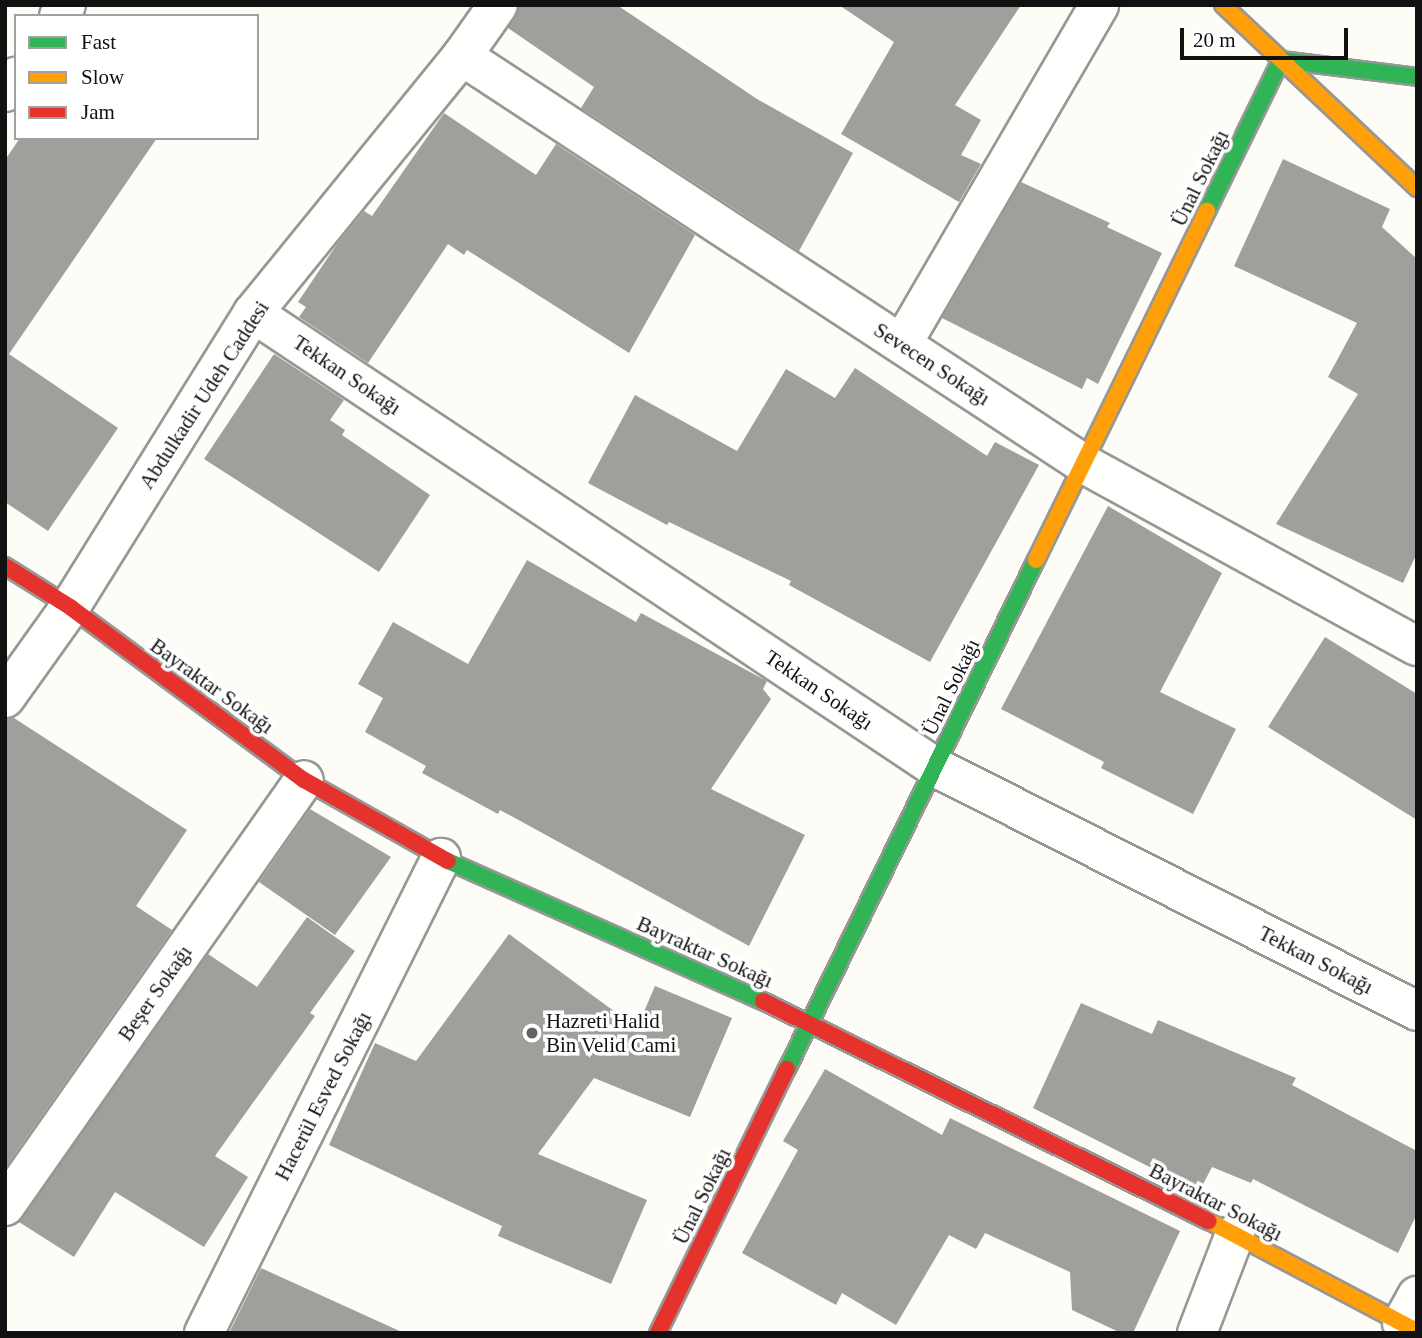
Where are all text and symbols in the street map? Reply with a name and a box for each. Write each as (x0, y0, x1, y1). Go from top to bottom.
legend (14, 14, 259, 140)
scale bar (1184, 14, 1352, 58)
text: 20 m (1193, 28, 1236, 52)
text: Fast (81, 30, 116, 54)
text: Slow (81, 65, 124, 89)
text: Jam (81, 100, 115, 124)
street label: Ünal Sokağı (1166, 126, 1234, 230)
street label: Abdulkadir Udeh Caddesi (134, 296, 274, 494)
street label: Sevecen Sokağı (869, 317, 995, 411)
street label: Tekkan Sokağı (288, 330, 406, 420)
street label: Bayraktar Sokağı (145, 633, 279, 739)
street label: Ünal Sokağı (917, 635, 985, 739)
street label: Tekkan Sokağı (760, 645, 878, 735)
street label: Bayraktar Sokağı (633, 911, 777, 993)
street label: Tekkan Sokağı (1255, 920, 1377, 1000)
street label: Beşer Sokağı (113, 940, 197, 1046)
street label: Hacerül Esved Sokağı (269, 1007, 377, 1185)
place label: Hazreti Halid Bin Velid Cami (546, 1008, 677, 1058)
marker: Hazreti Halid Bin Velid Cami (524, 1025, 540, 1041)
street label: Ünal Sokağı (668, 1144, 736, 1248)
street label: Bayraktar Sokağı (1145, 1158, 1287, 1246)

